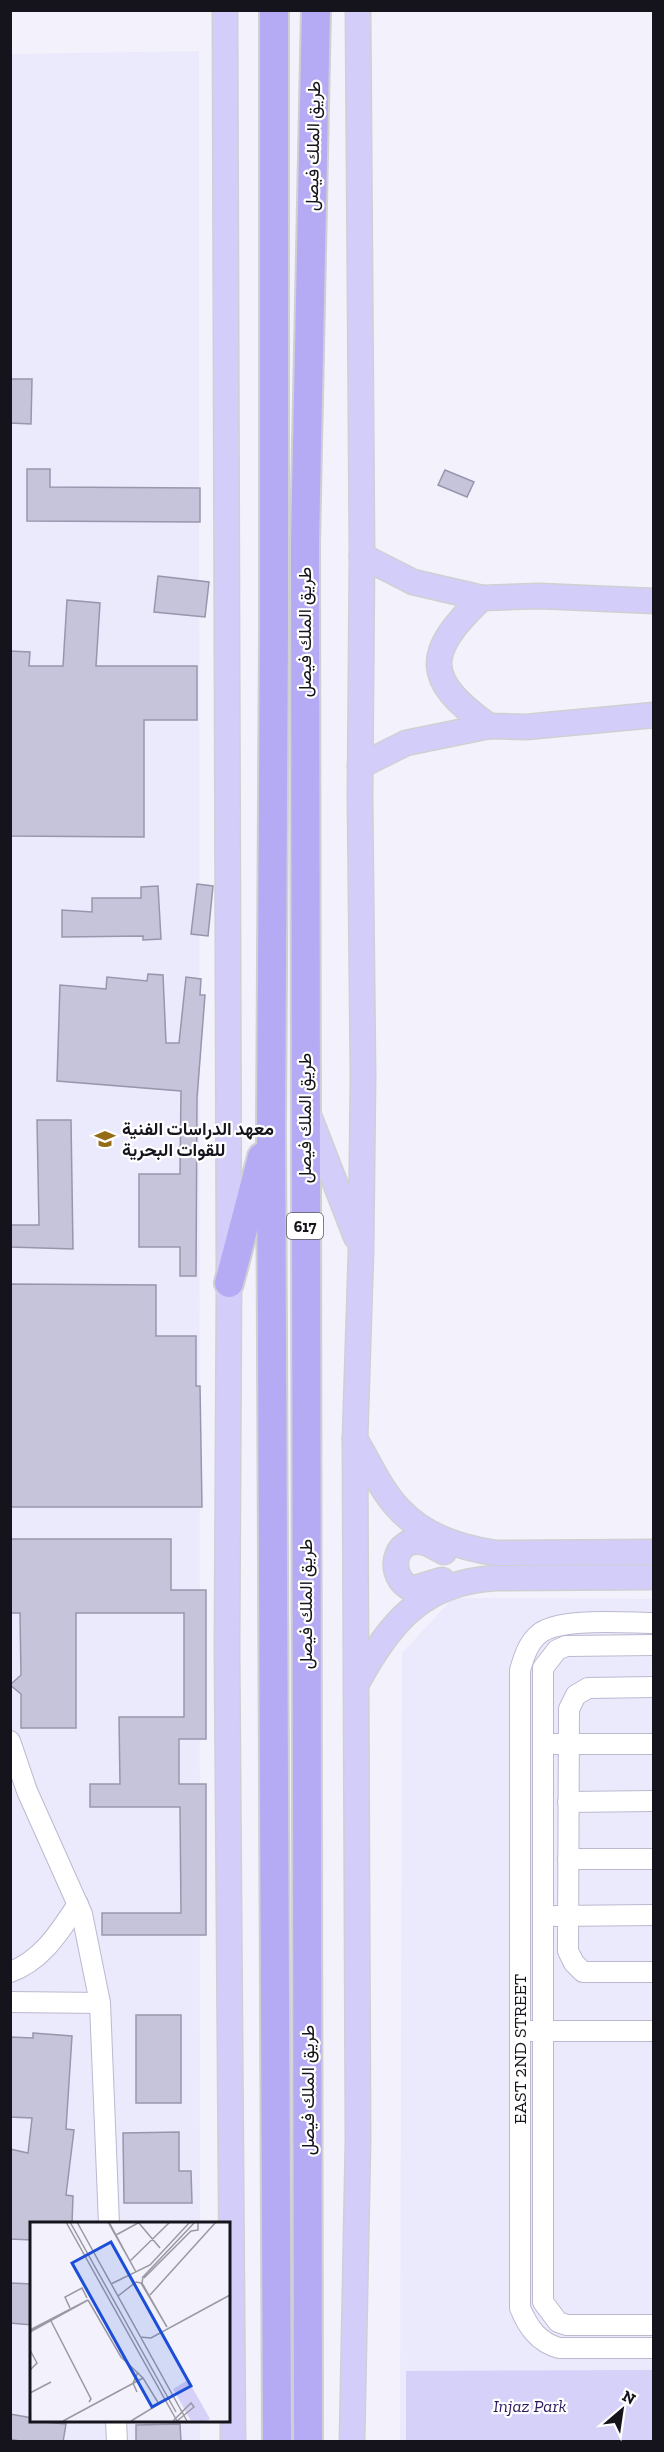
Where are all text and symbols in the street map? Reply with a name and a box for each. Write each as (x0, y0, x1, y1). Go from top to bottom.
street label: طريق الملك فيصل (301, 81, 325, 211)
street label: طريق الملك فيصل (294, 567, 316, 697)
street label: طريق الملك فيصل (294, 1053, 316, 1183)
place label: معهد الدراسات الفنية للقوات البحرية (122, 1118, 274, 1161)
school or university icon: معهد الدراسات الفنية للقوات البحرية (93, 1127, 117, 1151)
road number: 617 (287, 1213, 323, 1239)
street label: طريق الملك فيصل (295, 1539, 317, 1669)
street label: EAST 2ND STREET (509, 1974, 531, 2124)
street label: طريق الملك فيصل (297, 2025, 319, 2155)
inset map (30, 2222, 230, 2422)
north arrow (592, 2380, 652, 2440)
text: N (619, 2386, 639, 2409)
park label: Injaz Park (493, 2395, 567, 2417)

